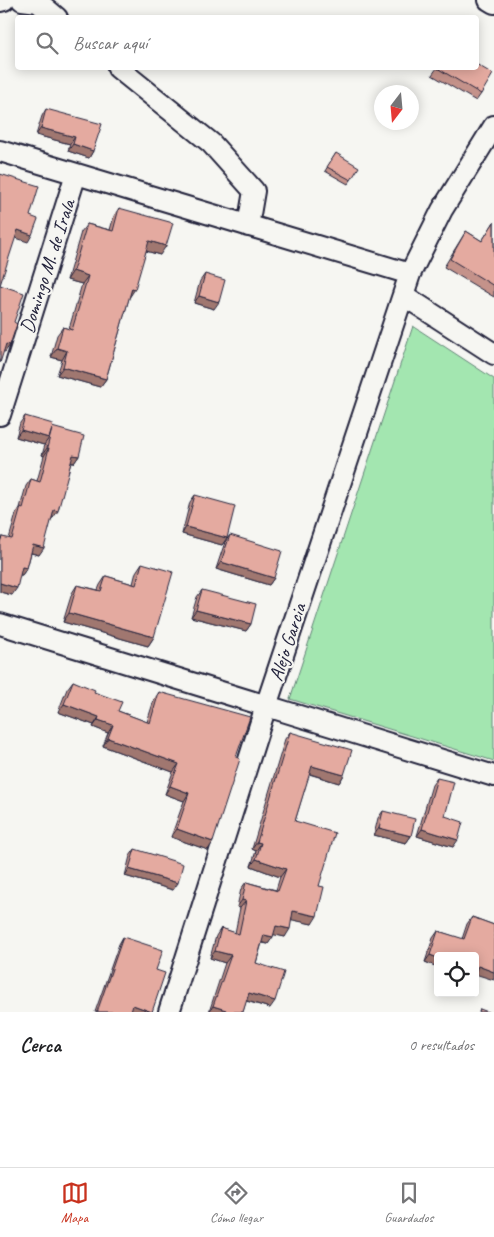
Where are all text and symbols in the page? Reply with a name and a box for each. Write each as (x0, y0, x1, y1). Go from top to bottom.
search box (15, 15, 479, 70)
icon: search (33, 29, 61, 57)
text: Buscar aquí (73, 31, 147, 55)
north arrow (374, 85, 419, 130)
street label: Domingo M. de Irala (14, 195, 81, 336)
street label: Alejo Garcia (263, 598, 312, 684)
map controls (434, 952, 479, 997)
button: locate (434, 952, 479, 997)
text: Cerca (20, 1032, 61, 1058)
text: 0 resultados (409, 1035, 474, 1055)
tab: Mapa (61, 1179, 89, 1226)
tab: Cómo llegar (210, 1179, 263, 1226)
tab: Guardados (384, 1179, 433, 1226)

